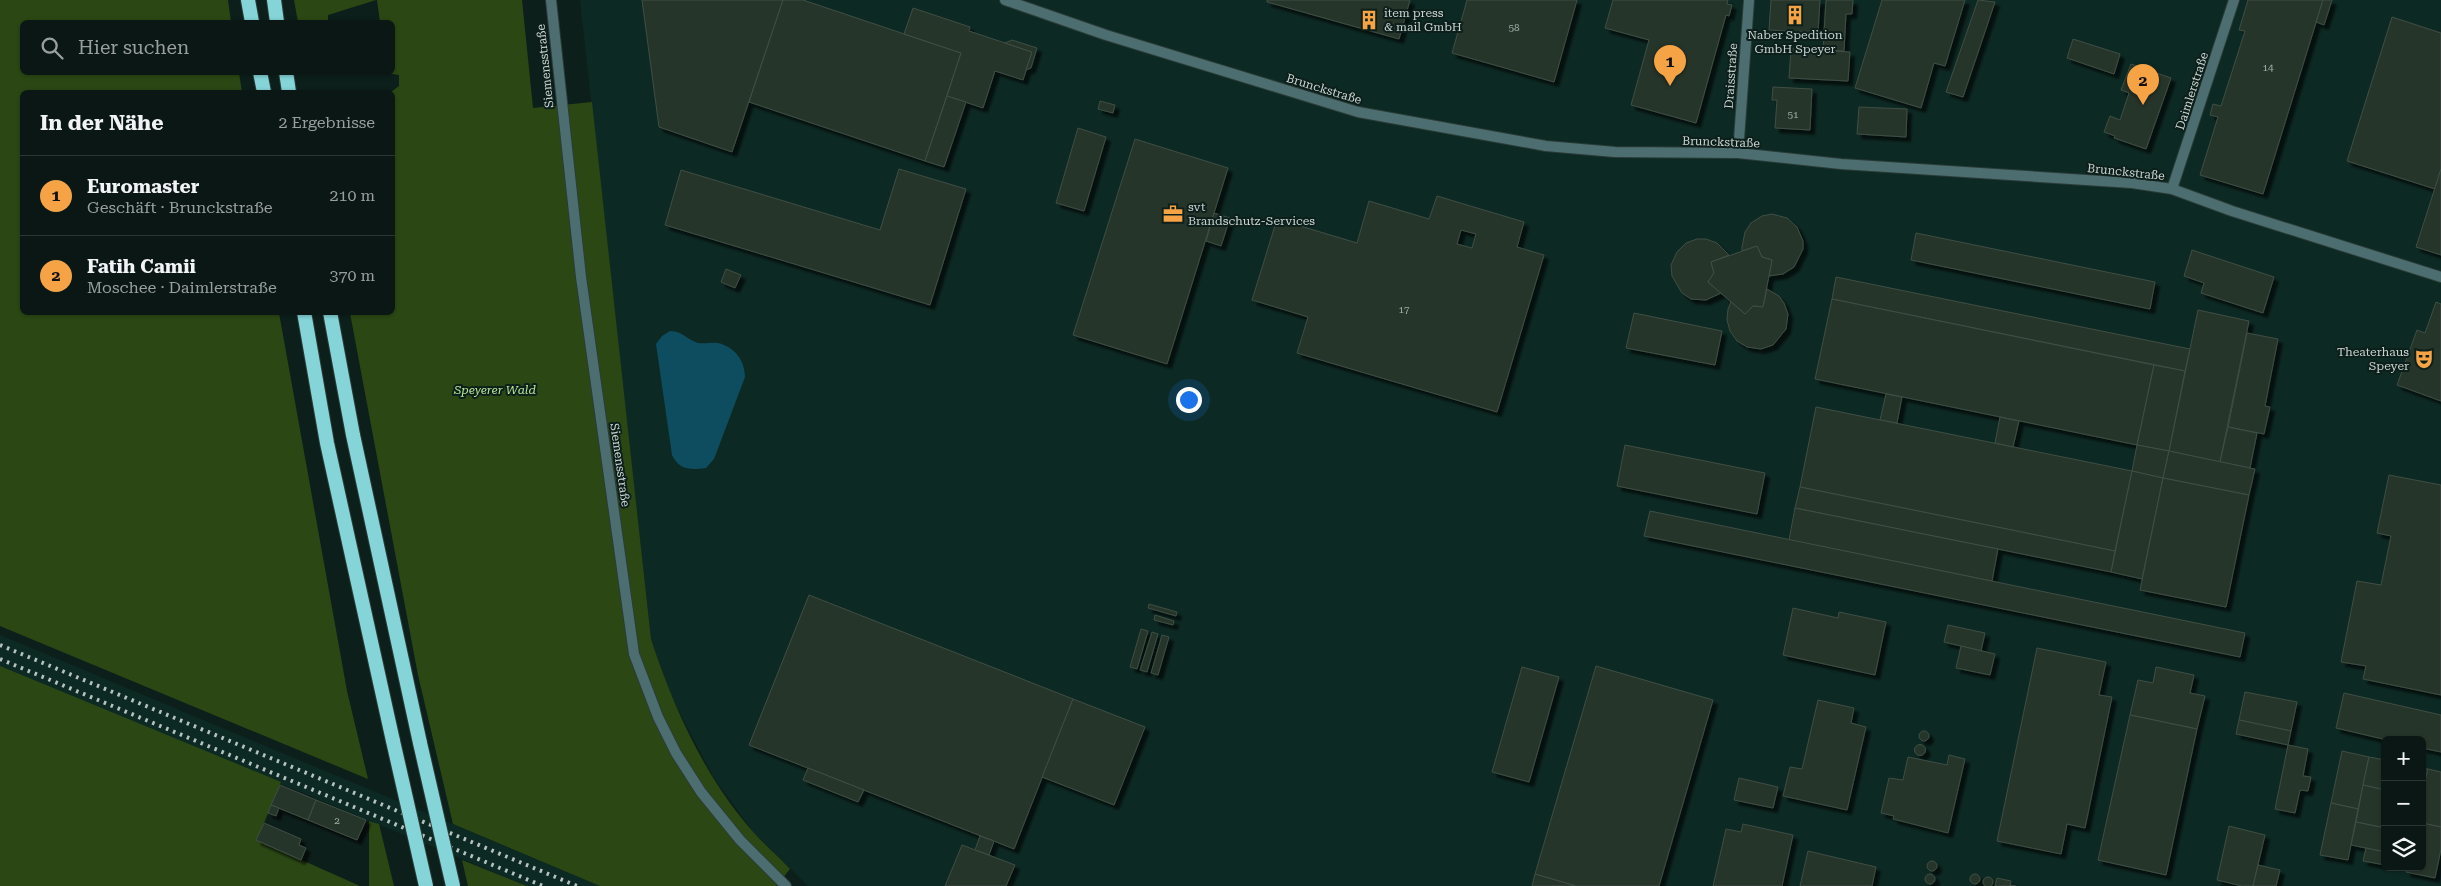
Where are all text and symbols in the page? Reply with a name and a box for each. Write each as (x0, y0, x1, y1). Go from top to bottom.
building icon: Naber Spedition GmbH Speyer (1784, 4, 1806, 26)
place label: item press & mail GmbH (1384, 6, 1462, 34)
building icon: item press & mail GmbH (1358, 9, 1380, 31)
search box (20, 20, 395, 75)
house number: 58 (1508, 22, 1520, 33)
street label: Siemensstraße (534, 23, 556, 109)
place label: Naber Spedition GmbH Speyer (1747, 28, 1843, 56)
icon: search (38, 34, 66, 62)
text: Hier suchen (78, 36, 189, 59)
street label: Draisstraße (1722, 42, 1740, 109)
pin: 1 (1654, 45, 1686, 86)
street label: Daimlerstraße (2173, 50, 2211, 132)
house number: 14 (2262, 62, 2274, 73)
pin: 2 (2127, 64, 2159, 105)
street label: Brunckstraße (1285, 71, 1364, 107)
house number: 51 (1787, 109, 1799, 120)
text: In der Nähe (40, 111, 163, 135)
text: 2 Ergebnisse (278, 113, 375, 132)
street label: Brunckstraße (1682, 134, 1761, 150)
street label: Brunckstraße (2087, 161, 2166, 183)
text: Euromaster (87, 175, 199, 198)
text: 1 (52, 186, 60, 205)
text: 210 m (329, 186, 375, 205)
text: Geschäft · Brunckstraße (87, 198, 273, 217)
place label: svt Brandschutz-Services (1188, 200, 1315, 228)
office icon: svt Brandschutz-Services (1162, 203, 1184, 225)
text: Fatih Camii (87, 255, 196, 278)
text: 2 (52, 266, 60, 285)
text: 370 m (329, 266, 375, 285)
text: Moschee · Daimlerstraße (87, 278, 277, 297)
house number: 17 (1398, 304, 1410, 315)
place label: Theaterhaus Speyer (2337, 345, 2409, 373)
theatre icon: Theaterhaus Speyer (2413, 348, 2435, 370)
park label: Speyerer Wald (453, 383, 536, 397)
your location (1176, 387, 1202, 413)
street label: Siemensstraße (607, 422, 633, 508)
map controls (2381, 736, 2426, 871)
button: + (2381, 736, 2426, 781)
button: − (2381, 781, 2426, 826)
house number: 2 (334, 815, 340, 826)
button: layers (2381, 826, 2426, 871)

